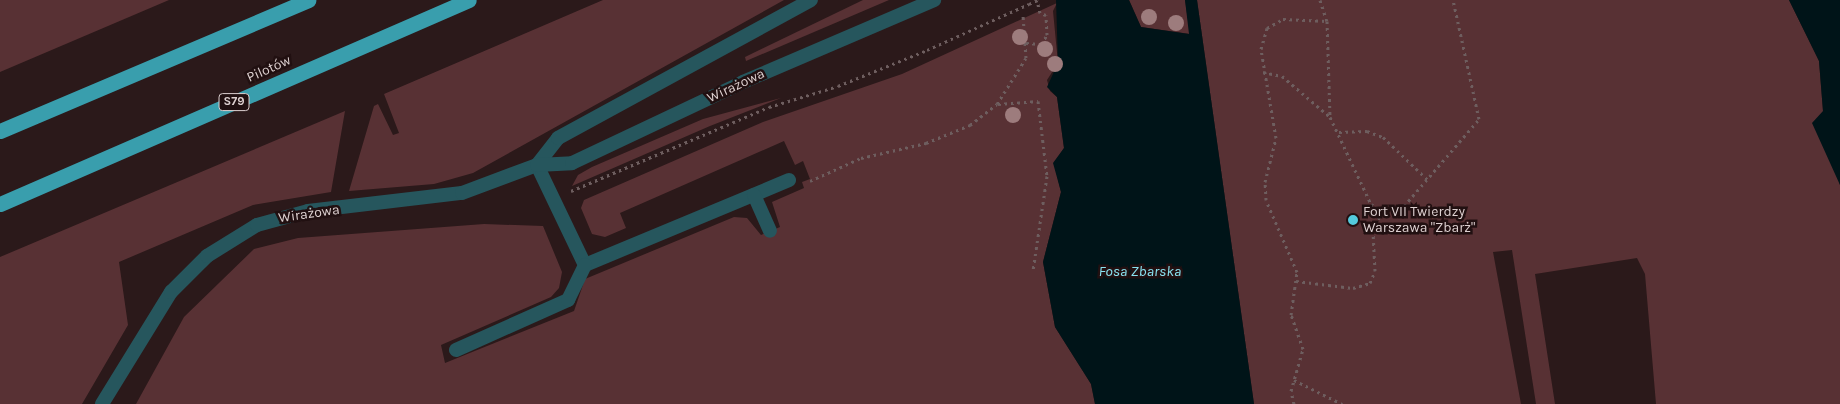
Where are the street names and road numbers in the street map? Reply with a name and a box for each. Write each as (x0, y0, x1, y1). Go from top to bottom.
street label: Pilotów (244, 52, 294, 86)
street label: Wirażowa (705, 65, 767, 107)
road number: S79 (218, 92, 250, 111)
street label: Wirażowa (277, 201, 341, 227)

